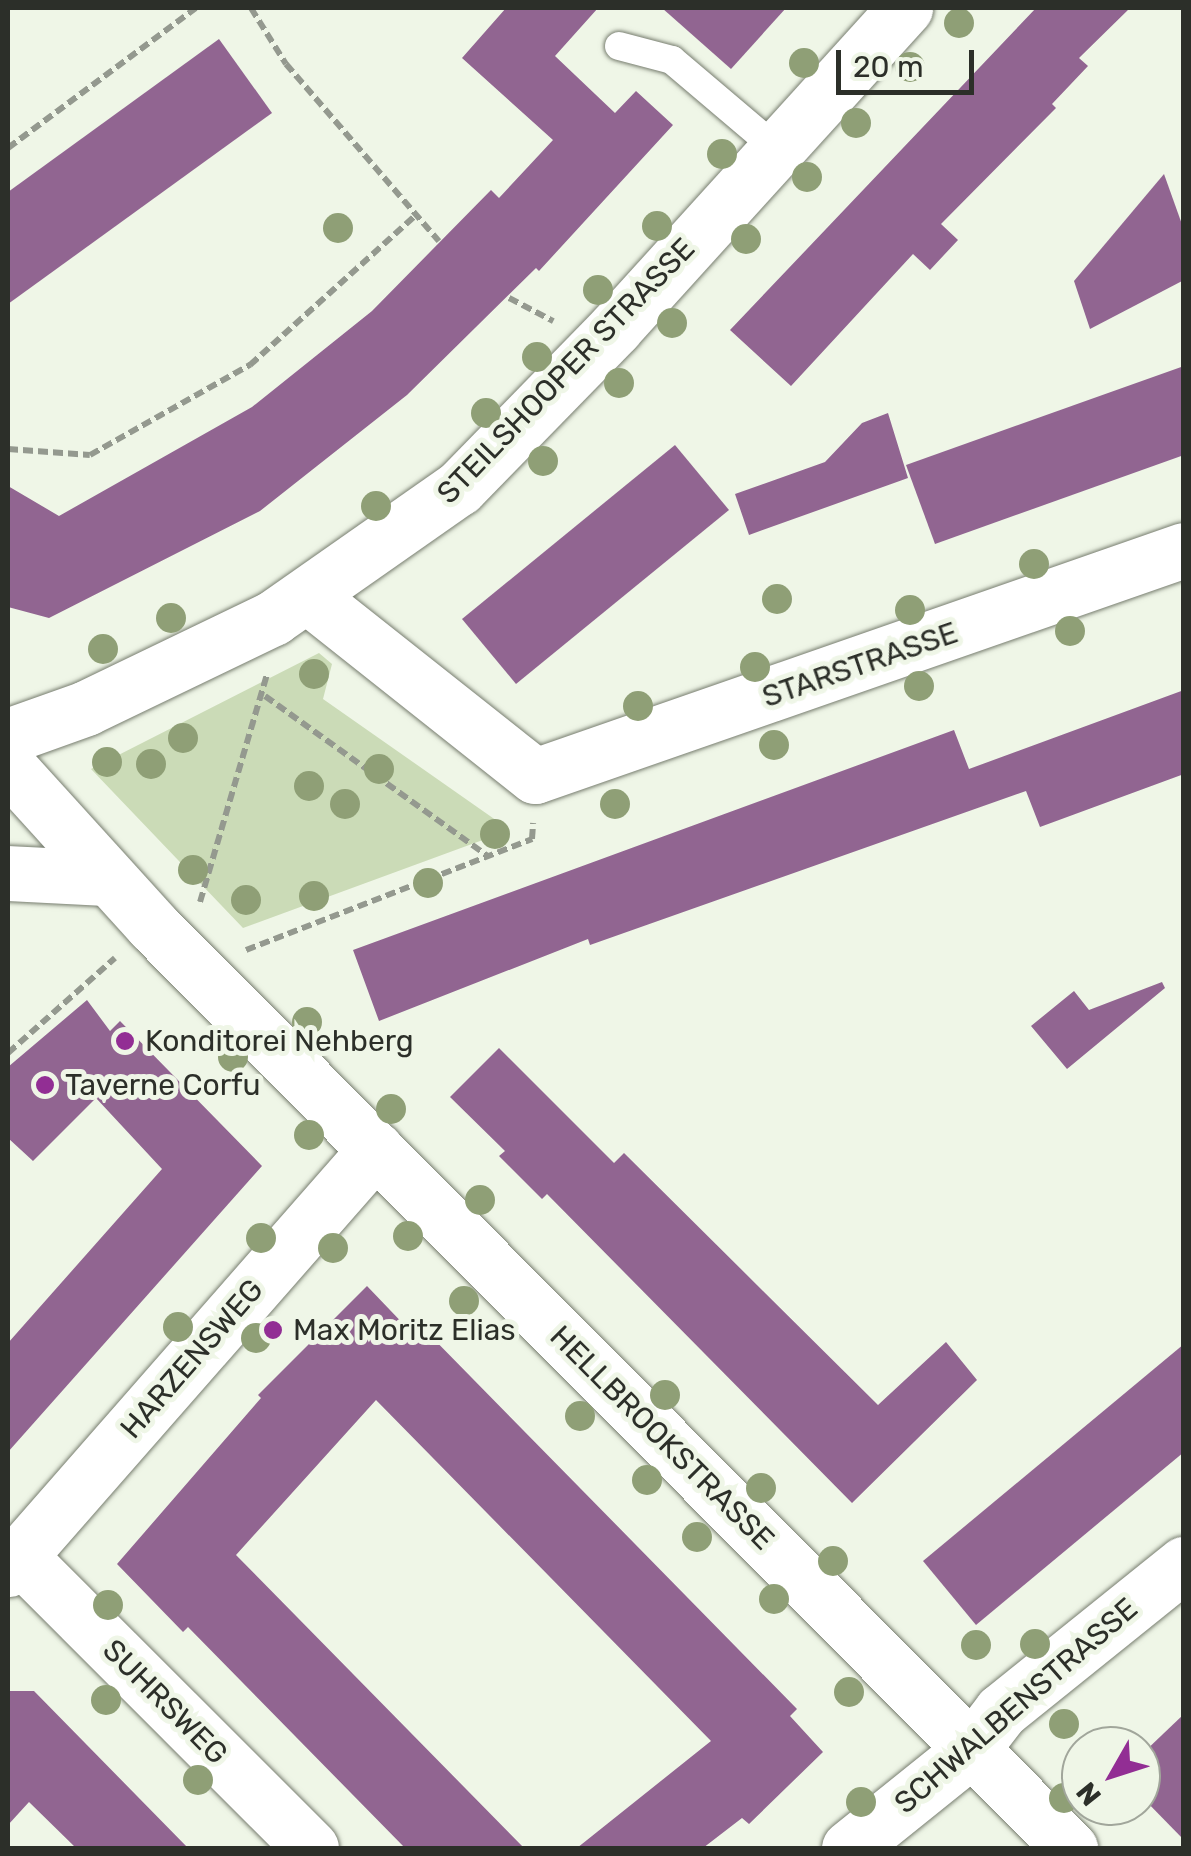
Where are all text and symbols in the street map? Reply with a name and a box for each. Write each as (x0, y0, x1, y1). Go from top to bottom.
scale bar (841, 30, 978, 92)
text: 20 m (853, 49, 924, 85)
street label: STEILSHOOPER STRASSE (430, 231, 702, 511)
street label: STARSTRASSE (758, 615, 962, 715)
place label: Konditorei Nehberg (145, 1023, 414, 1059)
marker: Konditorei Nehberg (114, 1030, 136, 1052)
place label: Taverne Corfu (65, 1067, 261, 1103)
marker: Taverne Corfu (34, 1074, 56, 1096)
street label: HARZENSWEG (113, 1272, 271, 1446)
place label: Max Moritz Elias (293, 1312, 516, 1348)
street label: HELLBROOKSTRASSE (542, 1318, 782, 1558)
marker: Max Moritz Elias (262, 1319, 284, 1341)
street label: SCHWALBENSTRASSE (887, 1591, 1145, 1821)
street label: SUHRSWEG (95, 1632, 235, 1772)
north arrow (1061, 1726, 1161, 1826)

